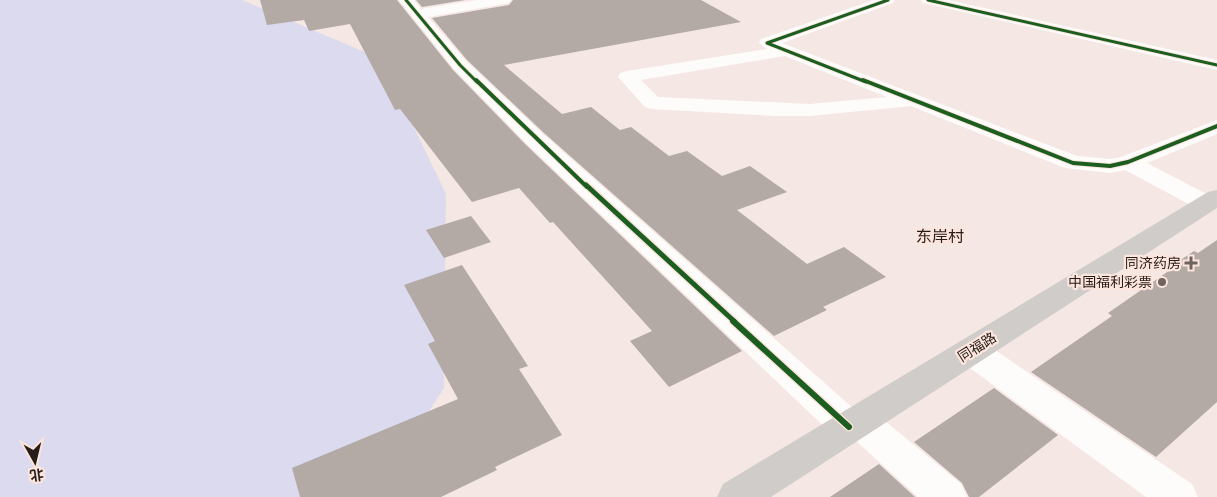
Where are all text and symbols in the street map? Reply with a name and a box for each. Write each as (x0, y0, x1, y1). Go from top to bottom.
district label: 东岸村 (916, 225, 964, 247)
place label: 同济药房 (1125, 253, 1181, 272)
marker: 同济药房 (1185, 257, 1197, 269)
place label: 中国福利彩票 (1068, 272, 1152, 291)
marker: 中国福利彩票 (1156, 276, 1168, 288)
street label: 同福路 (954, 327, 1000, 366)
north arrow (10, 437, 60, 487)
text: 北 (29, 465, 45, 486)

